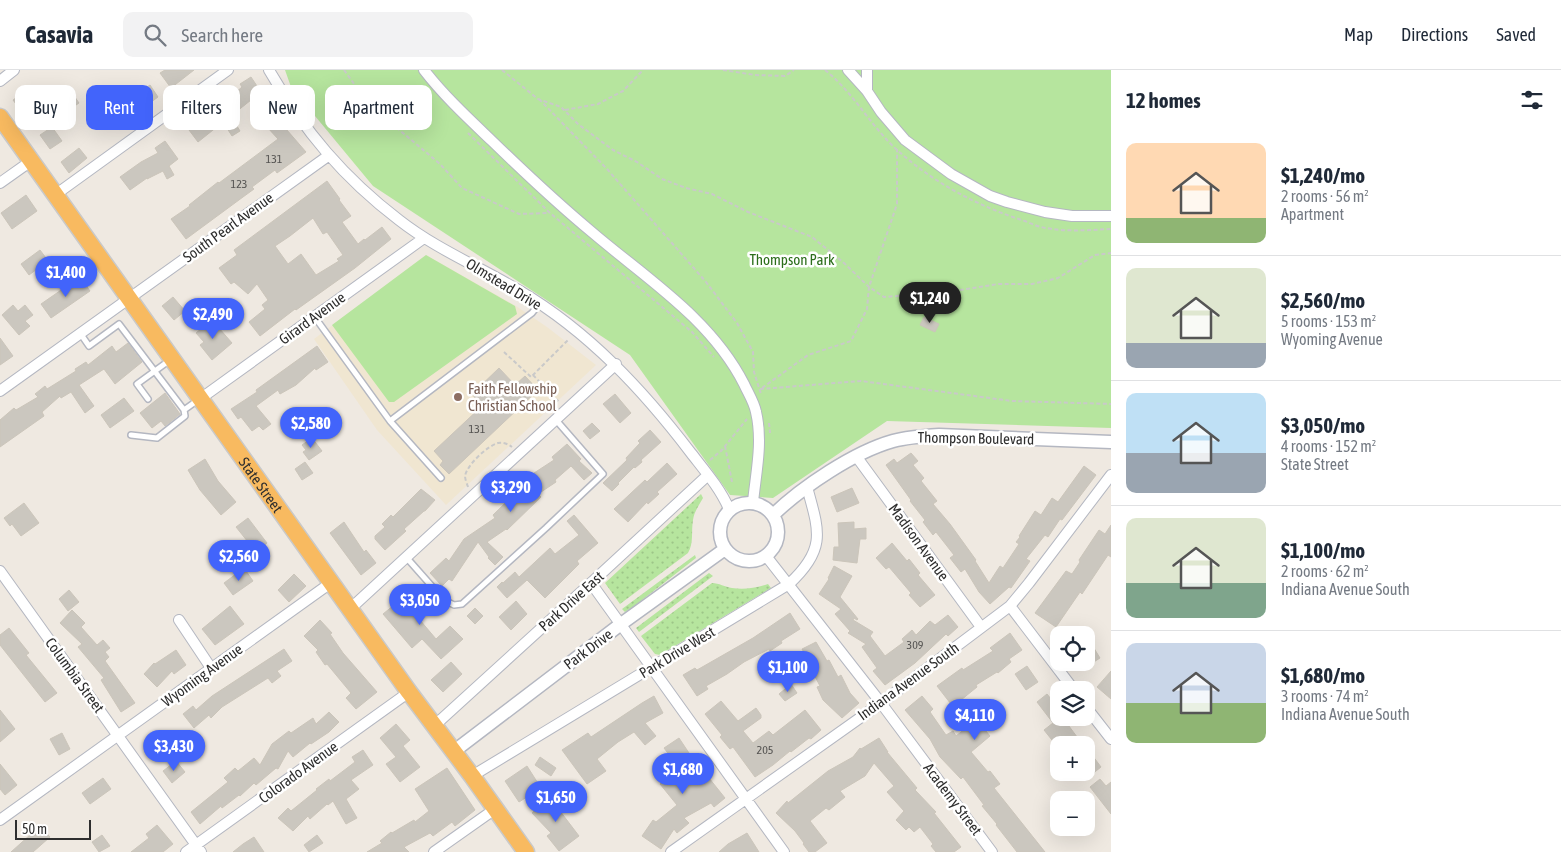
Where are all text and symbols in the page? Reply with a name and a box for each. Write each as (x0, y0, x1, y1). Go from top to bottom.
search box (123, 12, 473, 57)
text: Casavia (25, 21, 93, 48)
icon: search (141, 21, 169, 49)
text: Search here (181, 24, 263, 46)
text: Map (1344, 24, 1373, 45)
text: Directions (1401, 24, 1468, 45)
text: Saved (1496, 24, 1536, 45)
chip: Buy (15, 85, 76, 130)
chip: Rent (86, 85, 153, 130)
chip: Filters (163, 85, 240, 130)
chip: New (250, 85, 315, 130)
chip: Apartment (325, 85, 432, 130)
icon: filters (1518, 86, 1546, 114)
text: 12 homes (1126, 88, 1201, 112)
house number: 131 (266, 152, 283, 166)
icon: home (1166, 163, 1226, 223)
text: $1,240/mo (1281, 163, 1365, 187)
house number: 123 (231, 177, 247, 191)
text: 2 rooms · 56 m² (1281, 187, 1369, 205)
street label: South Pearl Avenue (180, 189, 277, 265)
text: Apartment (1281, 205, 1344, 223)
park label: Thompson Park (749, 251, 835, 268)
street label: Olmstead Drive (463, 255, 545, 313)
pin: $1,400 (25, 256, 107, 298)
text: $1,400 (46, 263, 86, 281)
pin: $1,240 (889, 282, 971, 324)
street label: Girard Avenue (276, 288, 349, 348)
icon: home (1166, 288, 1226, 348)
text: $2,560/mo (1281, 288, 1365, 312)
text: $1,240 (910, 289, 950, 307)
pin: $2,490 (172, 298, 254, 340)
text: $2,490 (193, 305, 233, 323)
text: 5 rooms · 153 m² (1281, 312, 1376, 330)
text: Wyoming Avenue (1281, 330, 1383, 348)
place label: Faith Fellowship Christian School (468, 380, 557, 414)
marker: Faith Fellowship Christian School (452, 391, 464, 403)
pin: $2,580 (270, 406, 352, 449)
icon: home (1166, 413, 1226, 473)
text: $3,050/mo (1281, 413, 1365, 437)
text: $2,580 (291, 414, 331, 432)
house number: 131 (469, 422, 486, 436)
street label: Thompson Boulevard (918, 428, 1034, 448)
text: 4 rooms · 152 m² (1281, 437, 1376, 455)
street label: State Street (236, 454, 287, 515)
text: State Street (1281, 455, 1349, 473)
pin: $3,290 (470, 470, 552, 513)
text: $3,290 (491, 478, 531, 496)
street label: Madison Avenue (885, 500, 953, 584)
icon: home (1166, 538, 1226, 598)
text: $1,100/mo (1281, 538, 1365, 562)
pin: $2,560 (198, 540, 280, 582)
text: $2,560 (219, 547, 259, 565)
text: 2 rooms · 62 m² (1281, 562, 1369, 580)
street label: Park Drive East (535, 567, 607, 635)
text: Indiana Avenue South (1281, 580, 1410, 598)
pin: $3,050 (379, 584, 461, 626)
text: $3,050 (400, 591, 440, 609)
street label: Park Drive West (636, 623, 718, 681)
street label: Park Drive (560, 625, 616, 673)
map controls (1050, 626, 1095, 836)
button: locate (1050, 626, 1095, 671)
street label: Columbia Street (42, 634, 108, 716)
house number: 309 (907, 638, 924, 652)
street label: Indiana Avenue South (854, 639, 962, 723)
street label: Wyoming Avenue (158, 640, 246, 710)
pin: $1,100 (747, 650, 829, 693)
text: $1,100 (768, 658, 808, 676)
icon: home (1166, 663, 1226, 723)
text: $1,680/mo (1281, 663, 1365, 687)
button: layers (1050, 681, 1095, 726)
text: 3 rooms · 74 m² (1281, 687, 1369, 705)
pin: $4,110 (934, 698, 1016, 741)
text: Indiana Avenue South (1281, 705, 1410, 723)
text: $4,110 (955, 706, 995, 724)
pin: $3,430 (133, 730, 215, 772)
button: + (1050, 736, 1095, 781)
text: $3,430 (154, 737, 194, 755)
street label: Colorado Avenue (255, 738, 341, 806)
house number: 205 (757, 743, 773, 757)
pin: $1,680 (642, 752, 724, 795)
text: $1,680 (663, 760, 703, 778)
street label: Academy Street (920, 760, 986, 838)
pin: $1,650 (515, 780, 597, 823)
text: $1,650 (536, 788, 576, 806)
button: − (1050, 791, 1095, 836)
scale bar (15, 817, 91, 840)
text: 50 m (22, 821, 47, 837)

